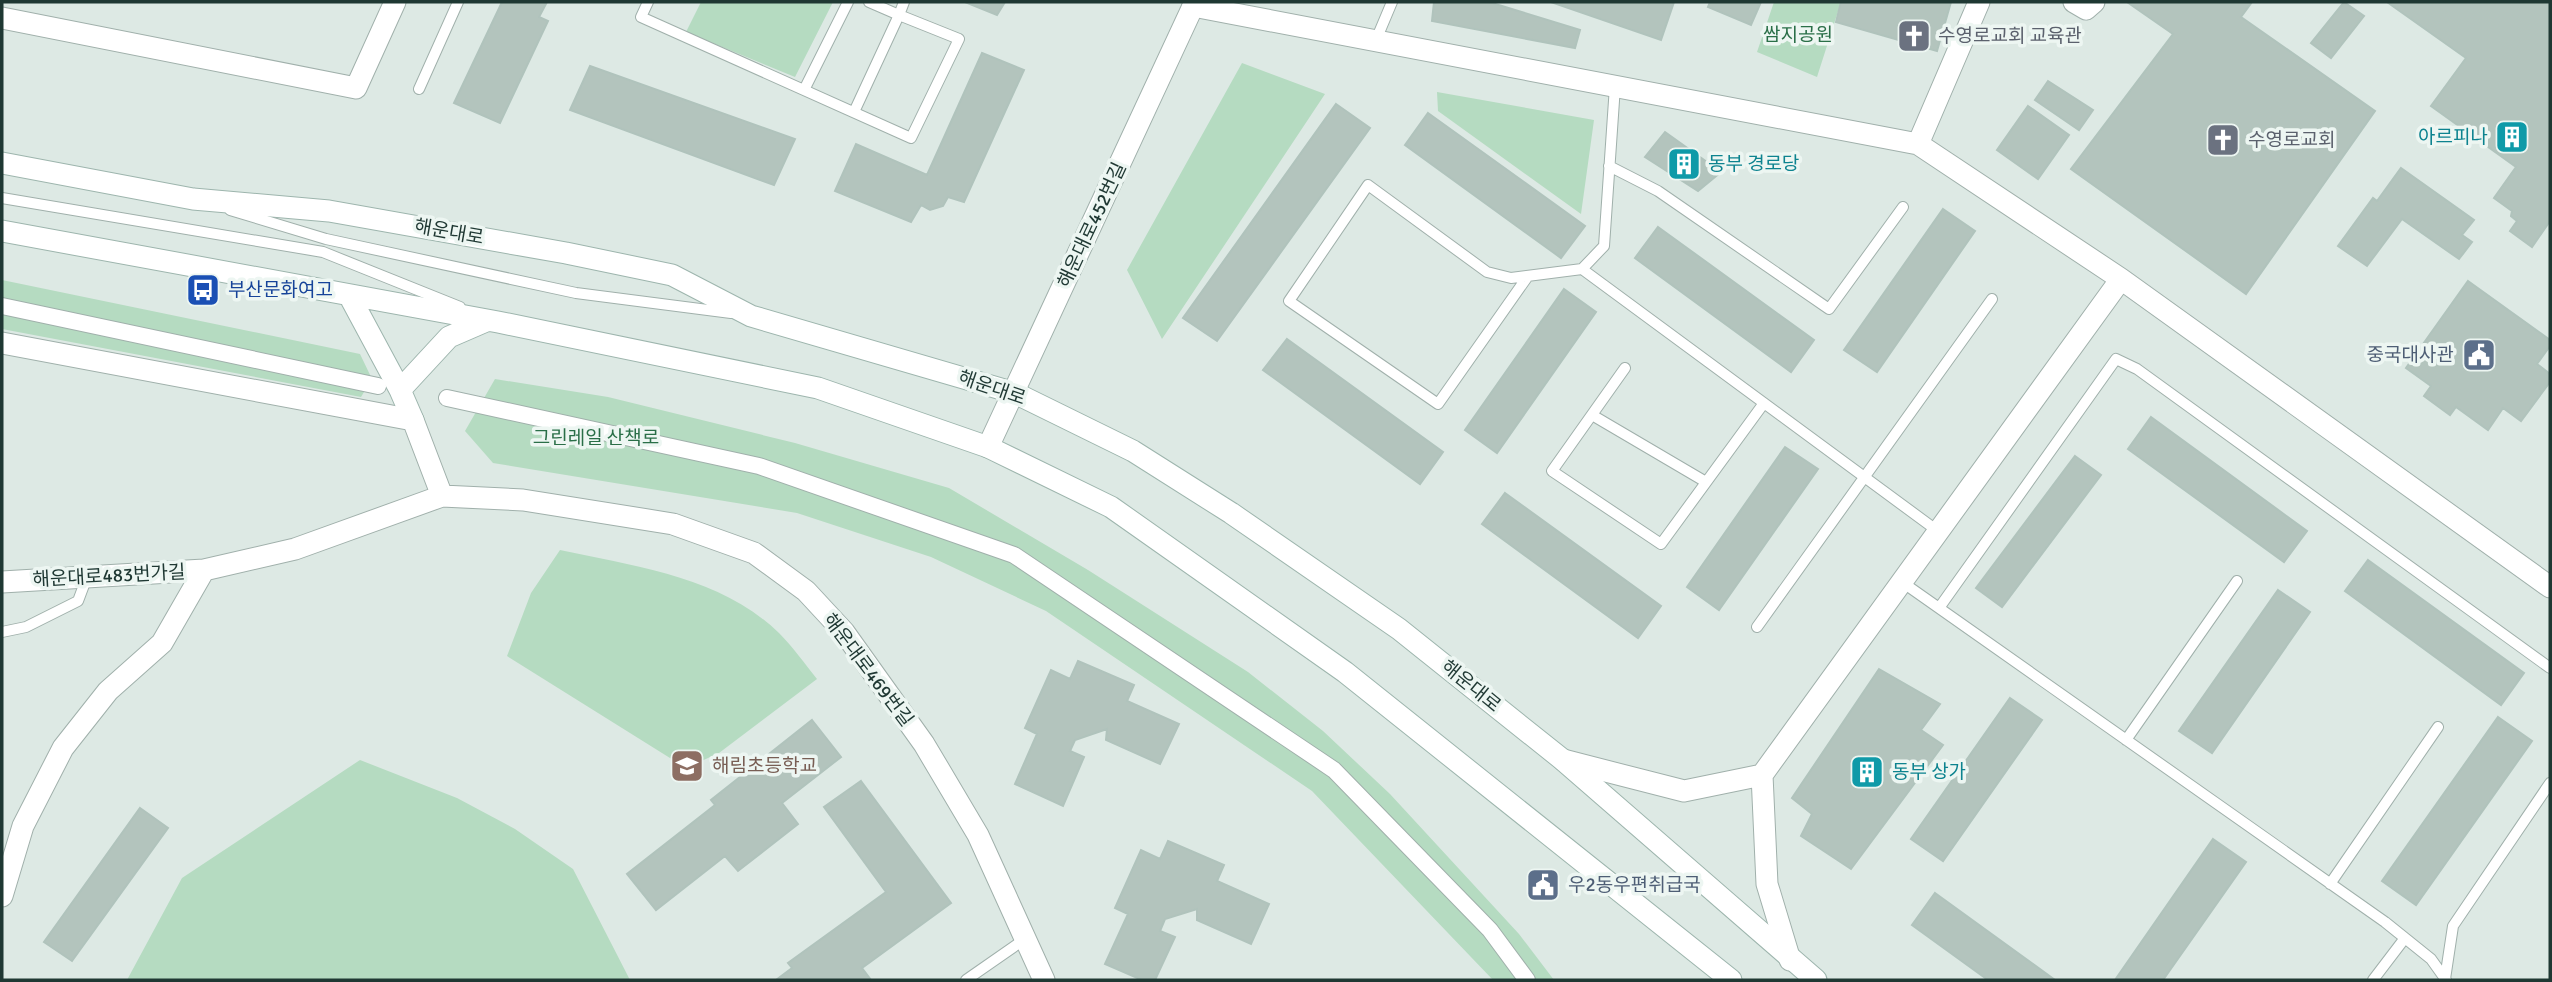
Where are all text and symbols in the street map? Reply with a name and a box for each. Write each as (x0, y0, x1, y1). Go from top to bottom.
church icon: 수영로교회 교육관 (1895, 17, 1933, 55)
park label: 쌈지공원 (1763, 23, 1833, 47)
place label: 수영로교회 교육관 (1938, 24, 2082, 48)
building icon: 아르피나 (2493, 118, 2531, 156)
church icon: 수영로교회 (2204, 121, 2242, 159)
place label: 아르피나 (2418, 125, 2488, 149)
place label: 수영로교회 (2248, 128, 2335, 152)
building icon: 동부 경로당 (1665, 145, 1703, 183)
place label: 동부 경로당 (1708, 152, 1800, 176)
street label: 해운대로452번길 (1052, 158, 1132, 292)
street label: 해운대로 (412, 214, 486, 250)
bus stop icon: 부산문화여고 (184, 271, 222, 309)
place label: 부산문화여고 (228, 278, 333, 302)
public building icon: 중국대사관 (2460, 336, 2498, 374)
place label: 중국대사관 (2367, 343, 2454, 367)
street label: 해운대로 (955, 365, 1029, 411)
park label: 그린레일 산책로 (533, 426, 659, 450)
street label: 해운대로483번가길 (32, 560, 186, 592)
street label: 해운대로469번길 (818, 609, 918, 731)
street label: 해운대로 (1436, 655, 1506, 717)
school or university icon: 해림초등학교 (668, 747, 706, 785)
building icon: 동부 상가 (1848, 753, 1886, 791)
place label: 해림초등학교 (712, 754, 817, 778)
place label: 동부 상가 (1892, 760, 1966, 784)
public building icon: 우2동우편취급국 (1524, 866, 1562, 904)
place label: 우2동우편취급국 (1568, 873, 1701, 897)

